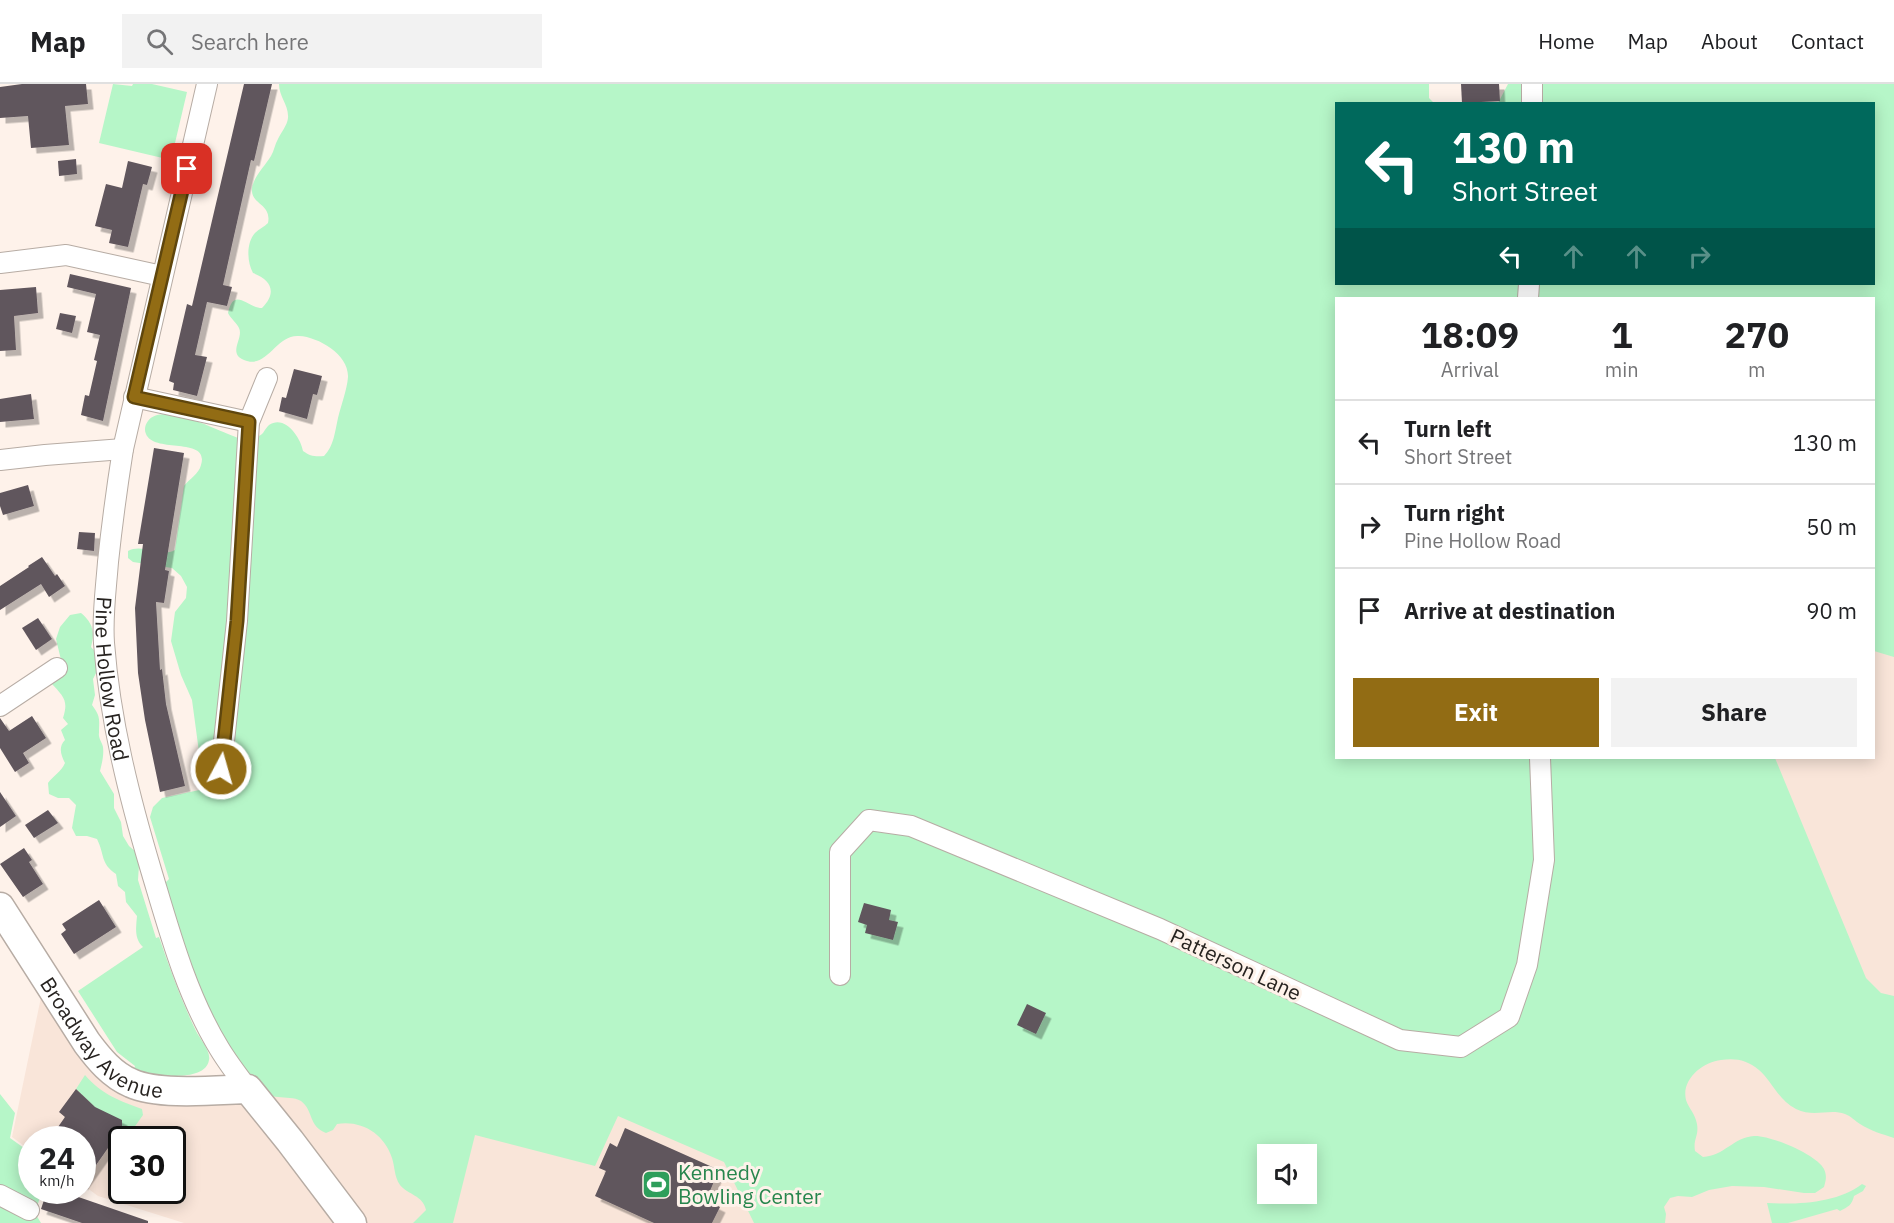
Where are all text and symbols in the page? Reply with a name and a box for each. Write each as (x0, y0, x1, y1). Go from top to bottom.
search box (122, 14, 542, 68)
text: Map (30, 23, 86, 60)
icon: search (143, 25, 176, 58)
text: Search here (191, 27, 309, 56)
text: Home (1538, 27, 1595, 55)
text: Map (1628, 27, 1668, 55)
text: About (1701, 27, 1758, 55)
text: Contact (1791, 27, 1864, 55)
text: 130 m (1452, 120, 1575, 175)
icon: left (1353, 126, 1431, 204)
pin (161, 143, 212, 194)
icon: arrive (170, 152, 203, 185)
text: Short Street (1452, 173, 1598, 208)
icon: left (1494, 240, 1527, 273)
icon: ahead (1557, 240, 1590, 273)
icon: ahead (1620, 240, 1653, 273)
icon: right (1683, 240, 1716, 273)
text: 18:09 (1421, 311, 1519, 358)
text: 1 (1611, 311, 1633, 358)
text: 270 (1724, 311, 1789, 358)
text: Arrival (1441, 356, 1499, 383)
text: min (1605, 356, 1639, 383)
text: m (1748, 356, 1766, 383)
text: Turn left (1404, 414, 1492, 443)
icon: left (1353, 426, 1386, 459)
text: 130 m (1793, 428, 1857, 457)
text: Short Street (1404, 443, 1512, 470)
text: Turn right (1404, 498, 1505, 527)
icon: right (1353, 510, 1386, 543)
text: 50 m (1806, 512, 1857, 541)
text: Pine Hollow Road (1404, 527, 1561, 554)
icon: arrive (1353, 594, 1386, 627)
street label: Pine Hollow Road (89, 596, 136, 763)
text: Arrive at destination (1404, 596, 1615, 625)
text: 90 m (1806, 596, 1857, 625)
button: Exit (1353, 678, 1599, 747)
button: Share (1611, 678, 1857, 747)
position arrow (189, 737, 253, 801)
street label: Patterson Lane (1166, 921, 1306, 1007)
street label: Broadway Avenue (34, 971, 165, 1104)
speed limit sign: 30 (108, 1126, 186, 1204)
text: 24 (39, 1138, 75, 1177)
map controls (1257, 1144, 1317, 1204)
button: sound (1257, 1144, 1317, 1204)
place label: Kennedy Bowling Center (678, 1158, 822, 1210)
sports icon: Kennedy Bowling Center (641, 1168, 673, 1200)
text: km/h (39, 1171, 75, 1190)

